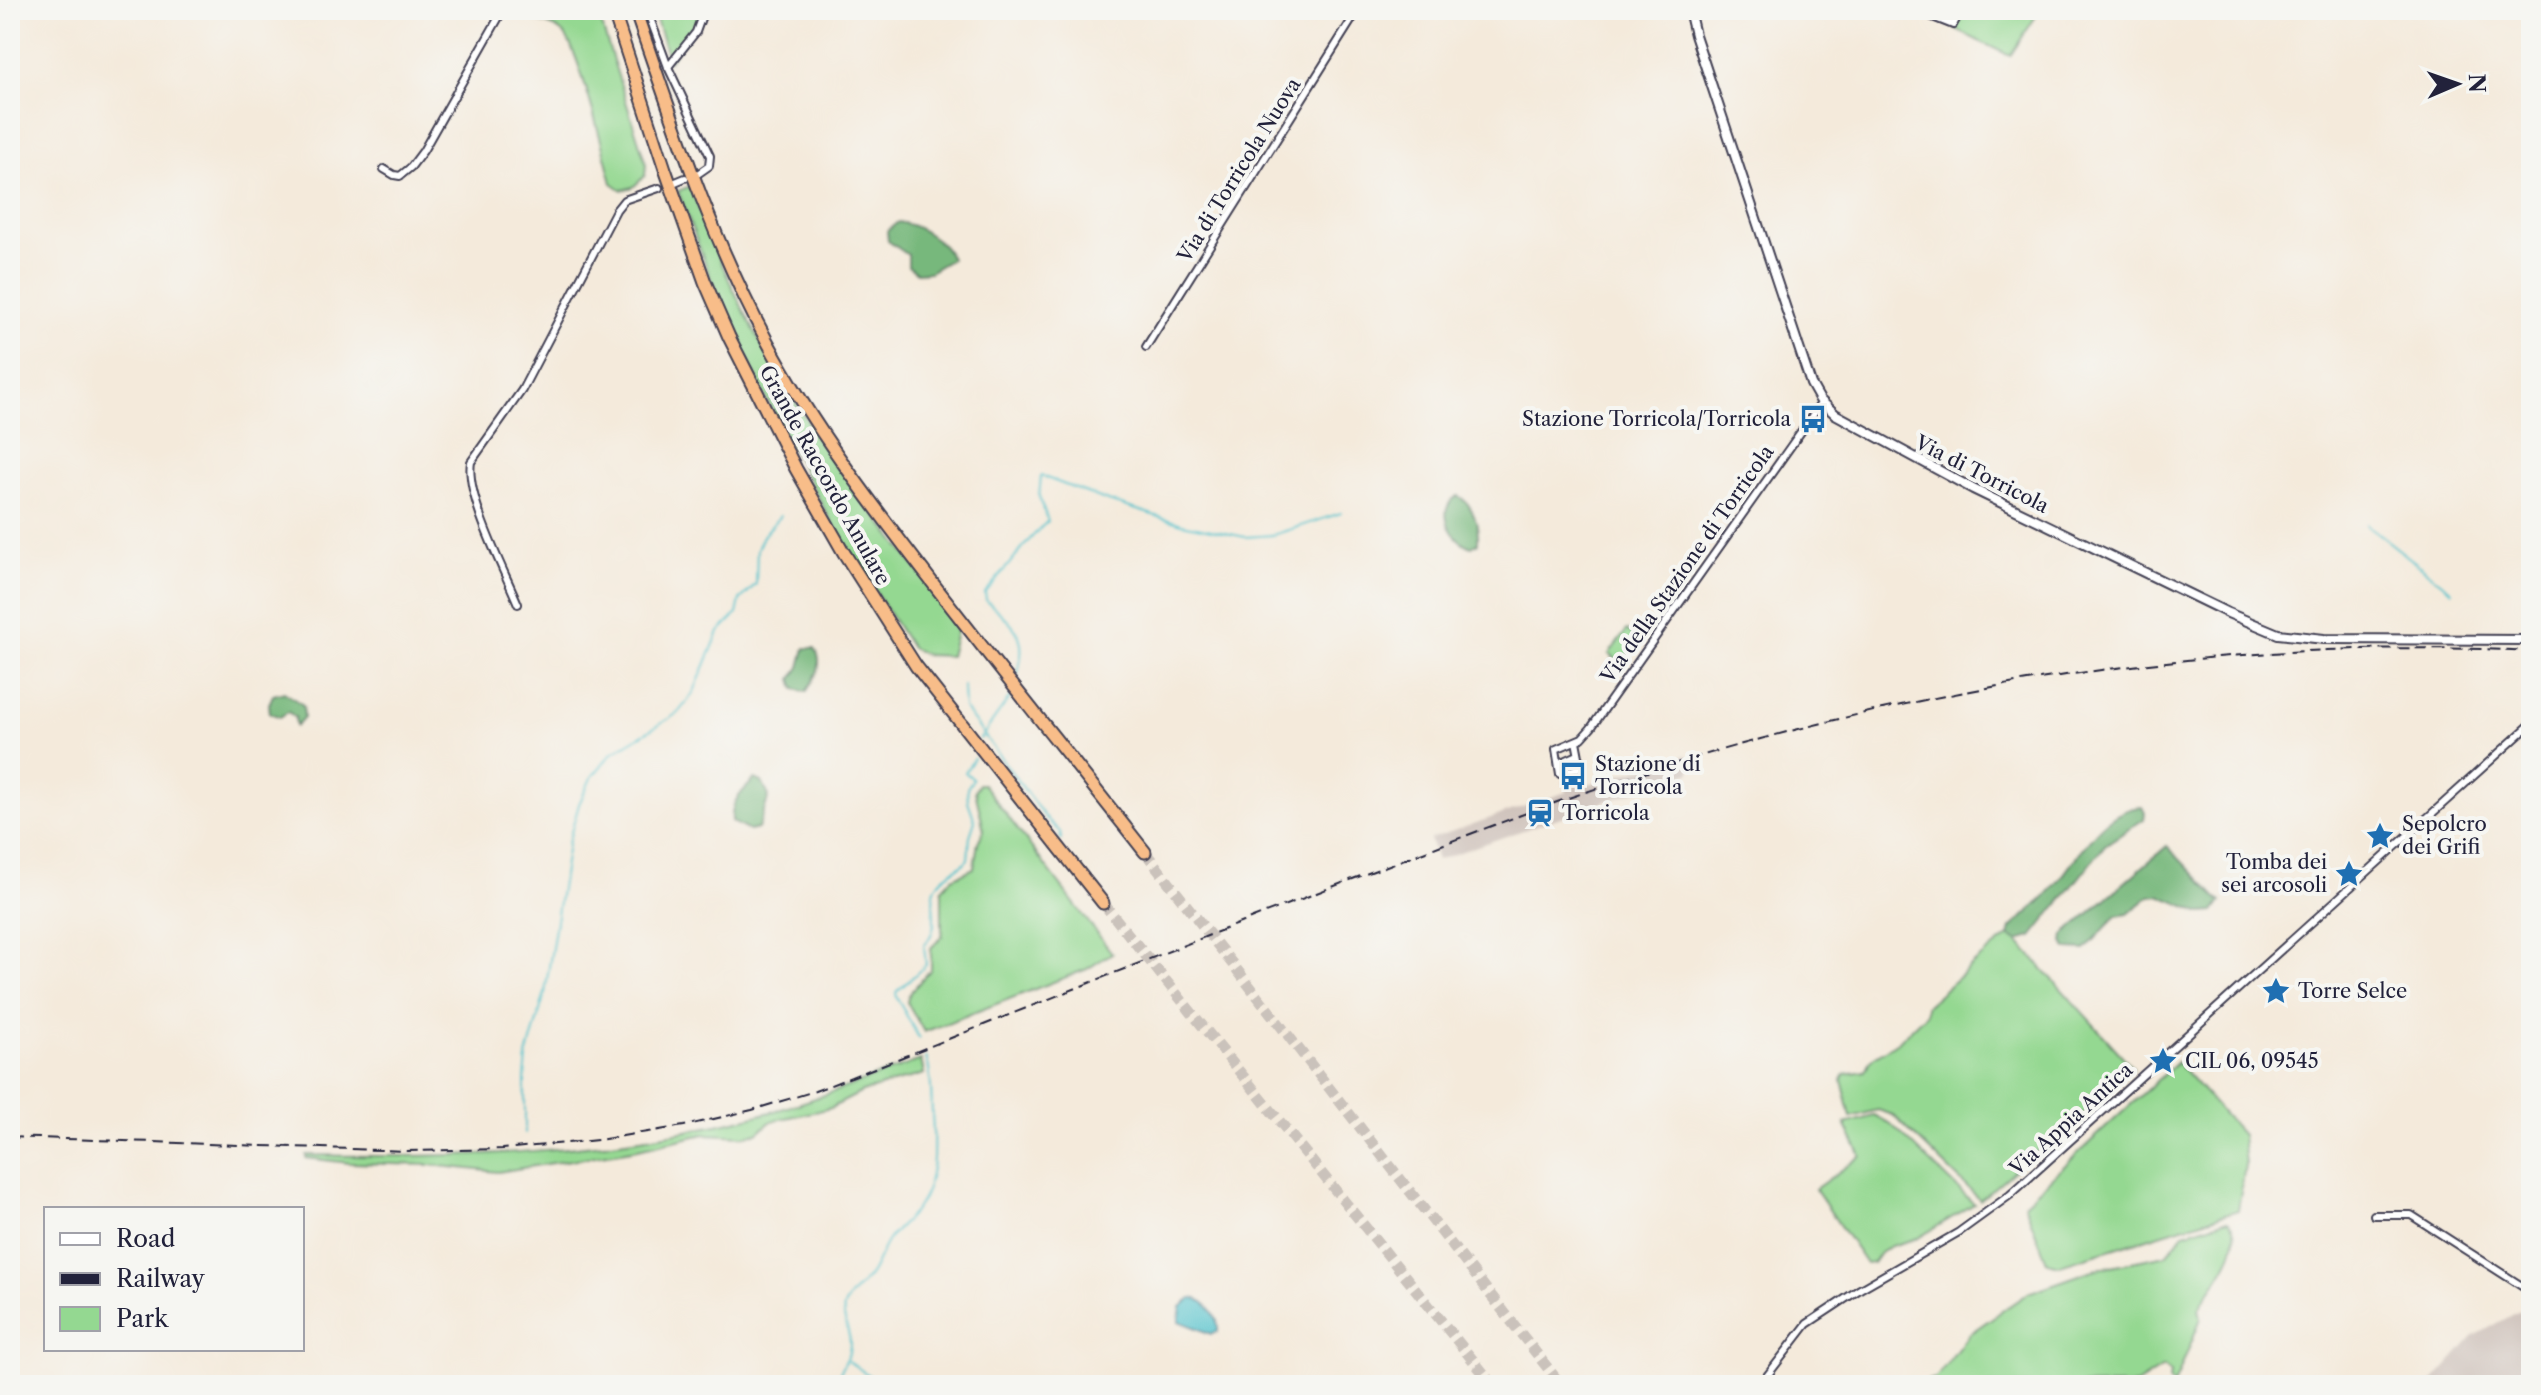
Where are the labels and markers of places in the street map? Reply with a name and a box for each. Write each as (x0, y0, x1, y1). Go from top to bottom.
bus stop icon: Stazione Torricola/Torricola (1798, 404, 1828, 434)
place label: Stazione Torricola/Torricola (1522, 407, 1791, 431)
place label: Stazione di Torricola (1595, 752, 1701, 799)
bus stop icon: Stazione di Torricola (1558, 761, 1588, 791)
station icon: Torricola (1525, 798, 1555, 828)
place label: Torricola (1562, 801, 1650, 825)
place label: Sepolcro dei Grifi (2402, 812, 2487, 859)
place icon: Sepolcro dei Grifi (2365, 821, 2395, 851)
place label: Tomba dei sei arcosoli (2221, 850, 2327, 897)
place icon: Tomba dei sei arcosoli (2334, 859, 2364, 889)
place icon: Torre Selce (2261, 976, 2291, 1006)
place label: Torre Selce (2298, 979, 2407, 1003)
place icon: CIL 06, 09545 (2148, 1046, 2178, 1076)
place label: CIL 06, 09545 (2185, 1049, 2319, 1073)

